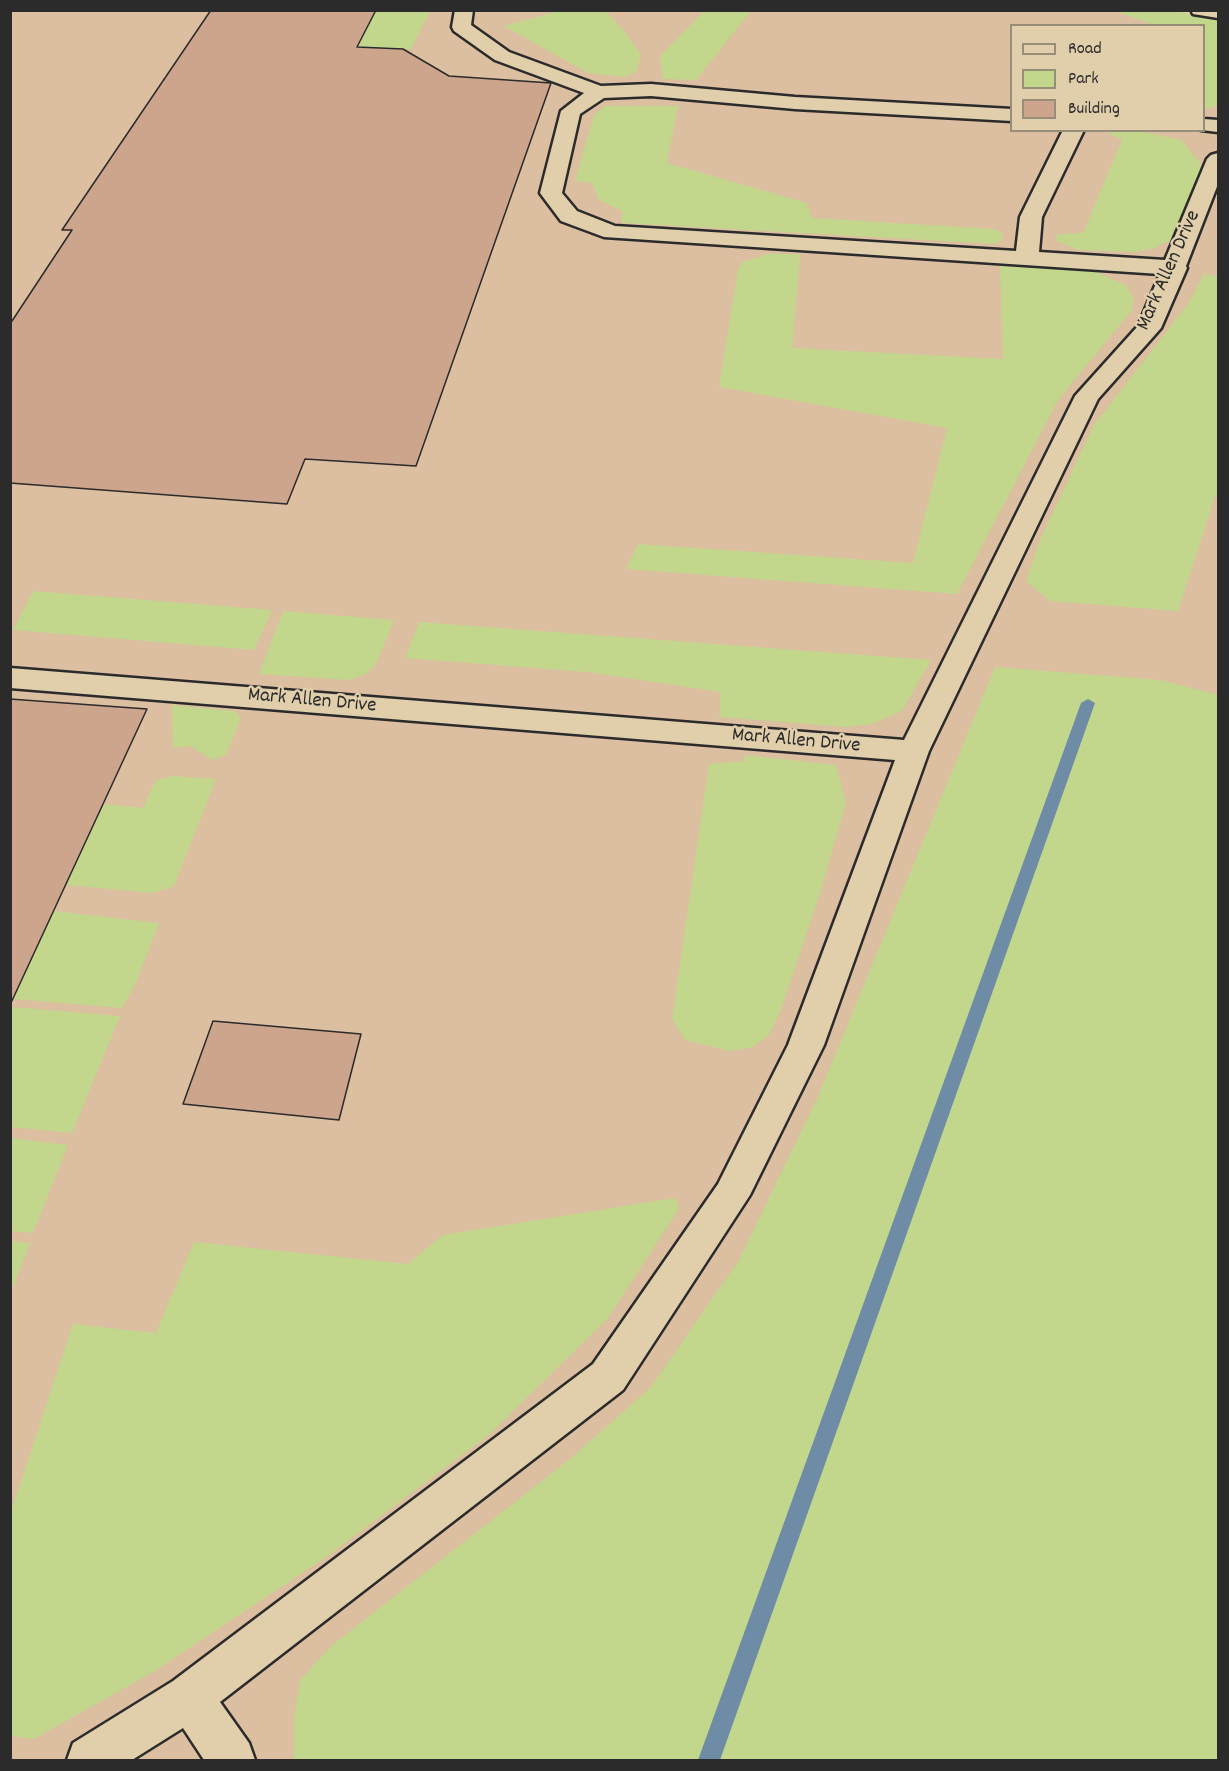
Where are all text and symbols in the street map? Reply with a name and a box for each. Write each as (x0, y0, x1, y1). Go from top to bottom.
legend (1010, 24, 1205, 132)
text: Road (1068, 37, 1102, 62)
text: Park (1068, 67, 1099, 92)
text: Building (1068, 97, 1120, 122)
street label: Mark Allen Drive (1132, 207, 1208, 335)
street label: Mark Allen Drive (247, 684, 377, 720)
street label: Mark Allen Drive (731, 724, 861, 760)

